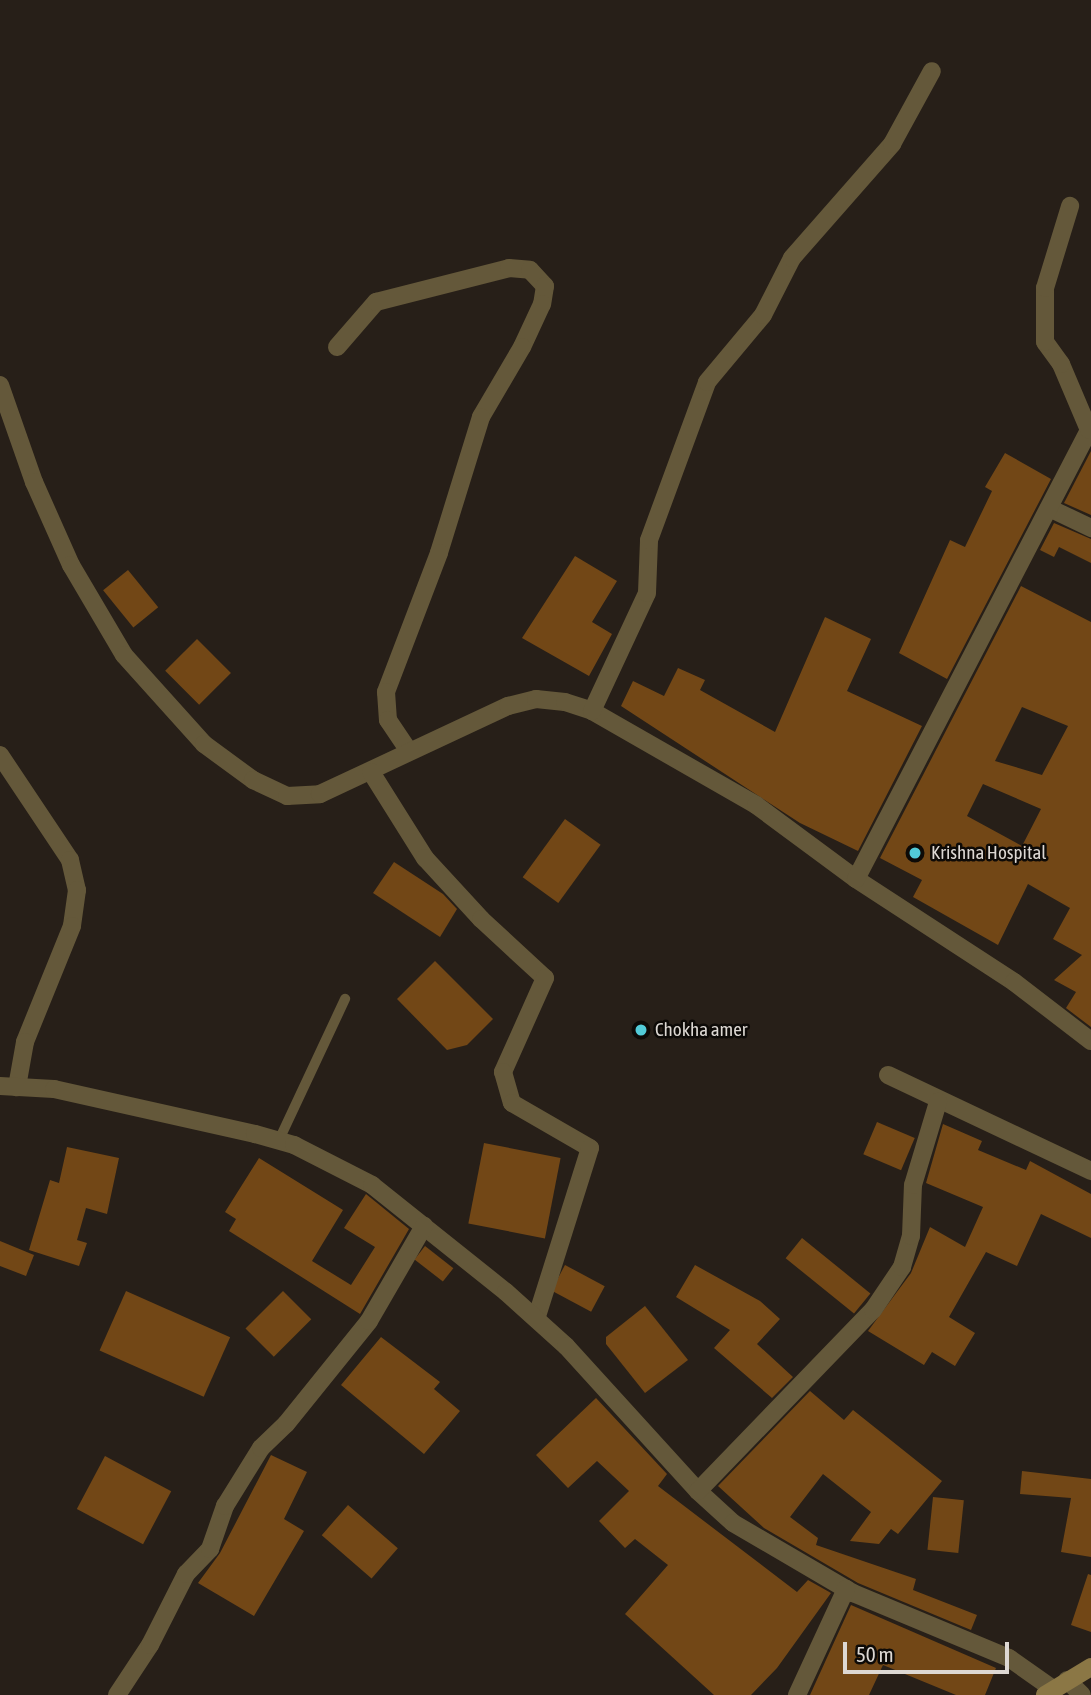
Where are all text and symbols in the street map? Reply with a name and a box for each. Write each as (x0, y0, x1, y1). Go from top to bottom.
place label: Krishna Hospital (931, 842, 1046, 864)
marker: Krishna Hospital (905, 843, 925, 863)
place label: Chokha amer (655, 1019, 747, 1041)
marker: Chokha amer (633, 1022, 649, 1038)
scale bar (846, 1628, 1012, 1672)
text: 50 m (856, 1642, 894, 1666)

